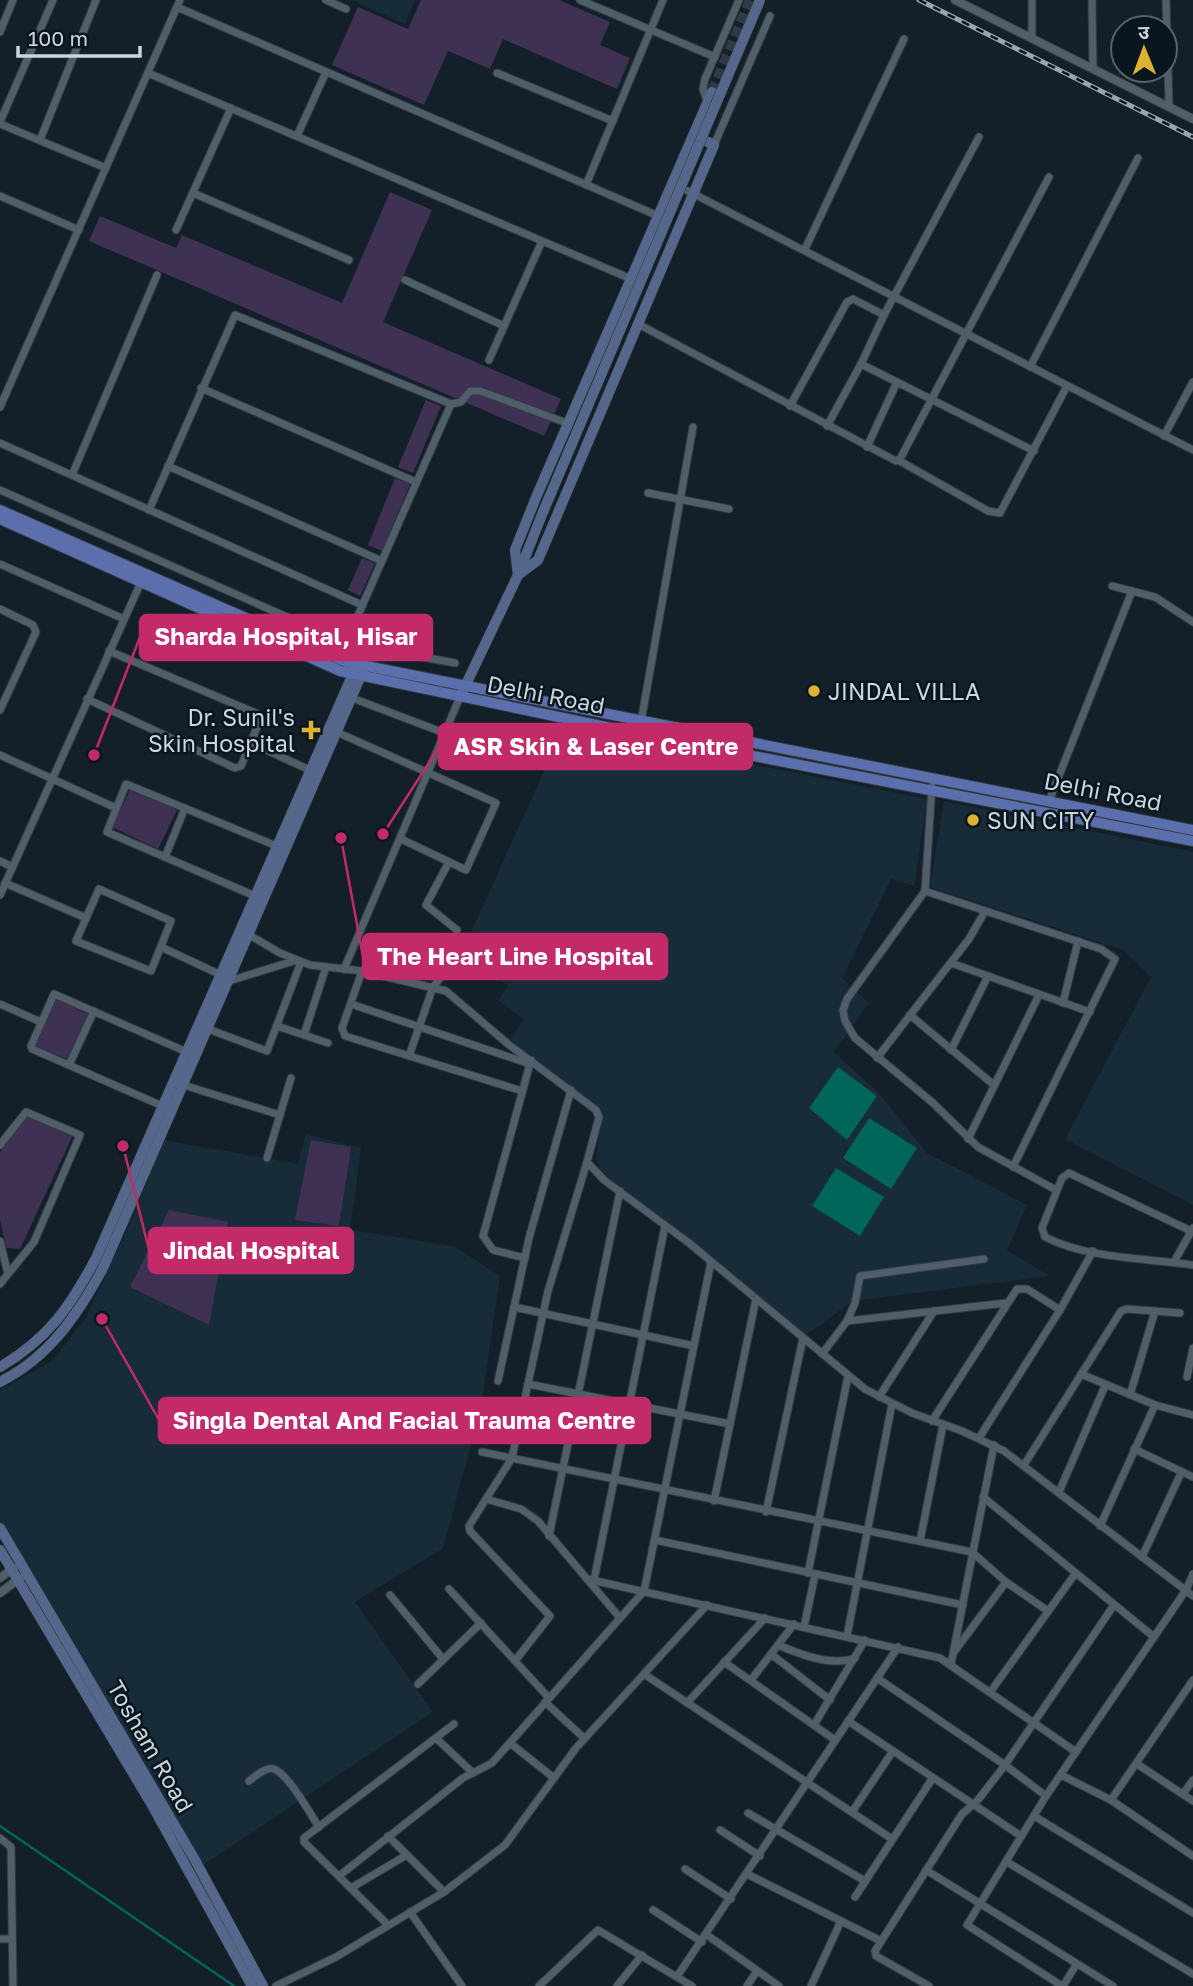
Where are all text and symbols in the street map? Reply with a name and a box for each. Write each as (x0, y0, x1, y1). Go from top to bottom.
scale bar (18, 14, 140, 58)
north arrow (1109, 14, 1179, 84)
text: उ (1138, 20, 1150, 43)
text: 100 m (28, 25, 88, 51)
callout: Sharda Hospital, Hisar (140, 615, 432, 660)
text: Sharda Hospital, Hisar (154, 621, 418, 650)
street label: Delhi Road (485, 669, 607, 719)
place label: JINDAL VILLA (828, 677, 980, 705)
marker: JINDAL VILLA (806, 683, 822, 699)
place label: Dr. Sunil's Skin Hospital (148, 703, 295, 757)
marker: Dr. Sunil's Skin Hospital (301, 720, 321, 740)
callout: ASR Skin & Laser Centre (439, 724, 752, 769)
text: ASR Skin & Laser Centre (454, 731, 738, 760)
street label: Delhi Road (1042, 766, 1164, 816)
place label: SUN CITY (987, 806, 1095, 834)
marker: SUN CITY (965, 812, 981, 828)
callout: The Heart Line Hospital (363, 934, 667, 979)
text: The Heart Line Hospital (377, 941, 653, 970)
callout: Jindal Hospital (149, 1228, 353, 1273)
text: Jindal Hospital (163, 1235, 339, 1264)
callout: Singla Dental And Facial Trauma Centre (159, 1398, 650, 1443)
text: Singla Dental And Facial Trauma Centre (173, 1405, 635, 1434)
street label: Tosham Road (102, 1675, 200, 1817)

